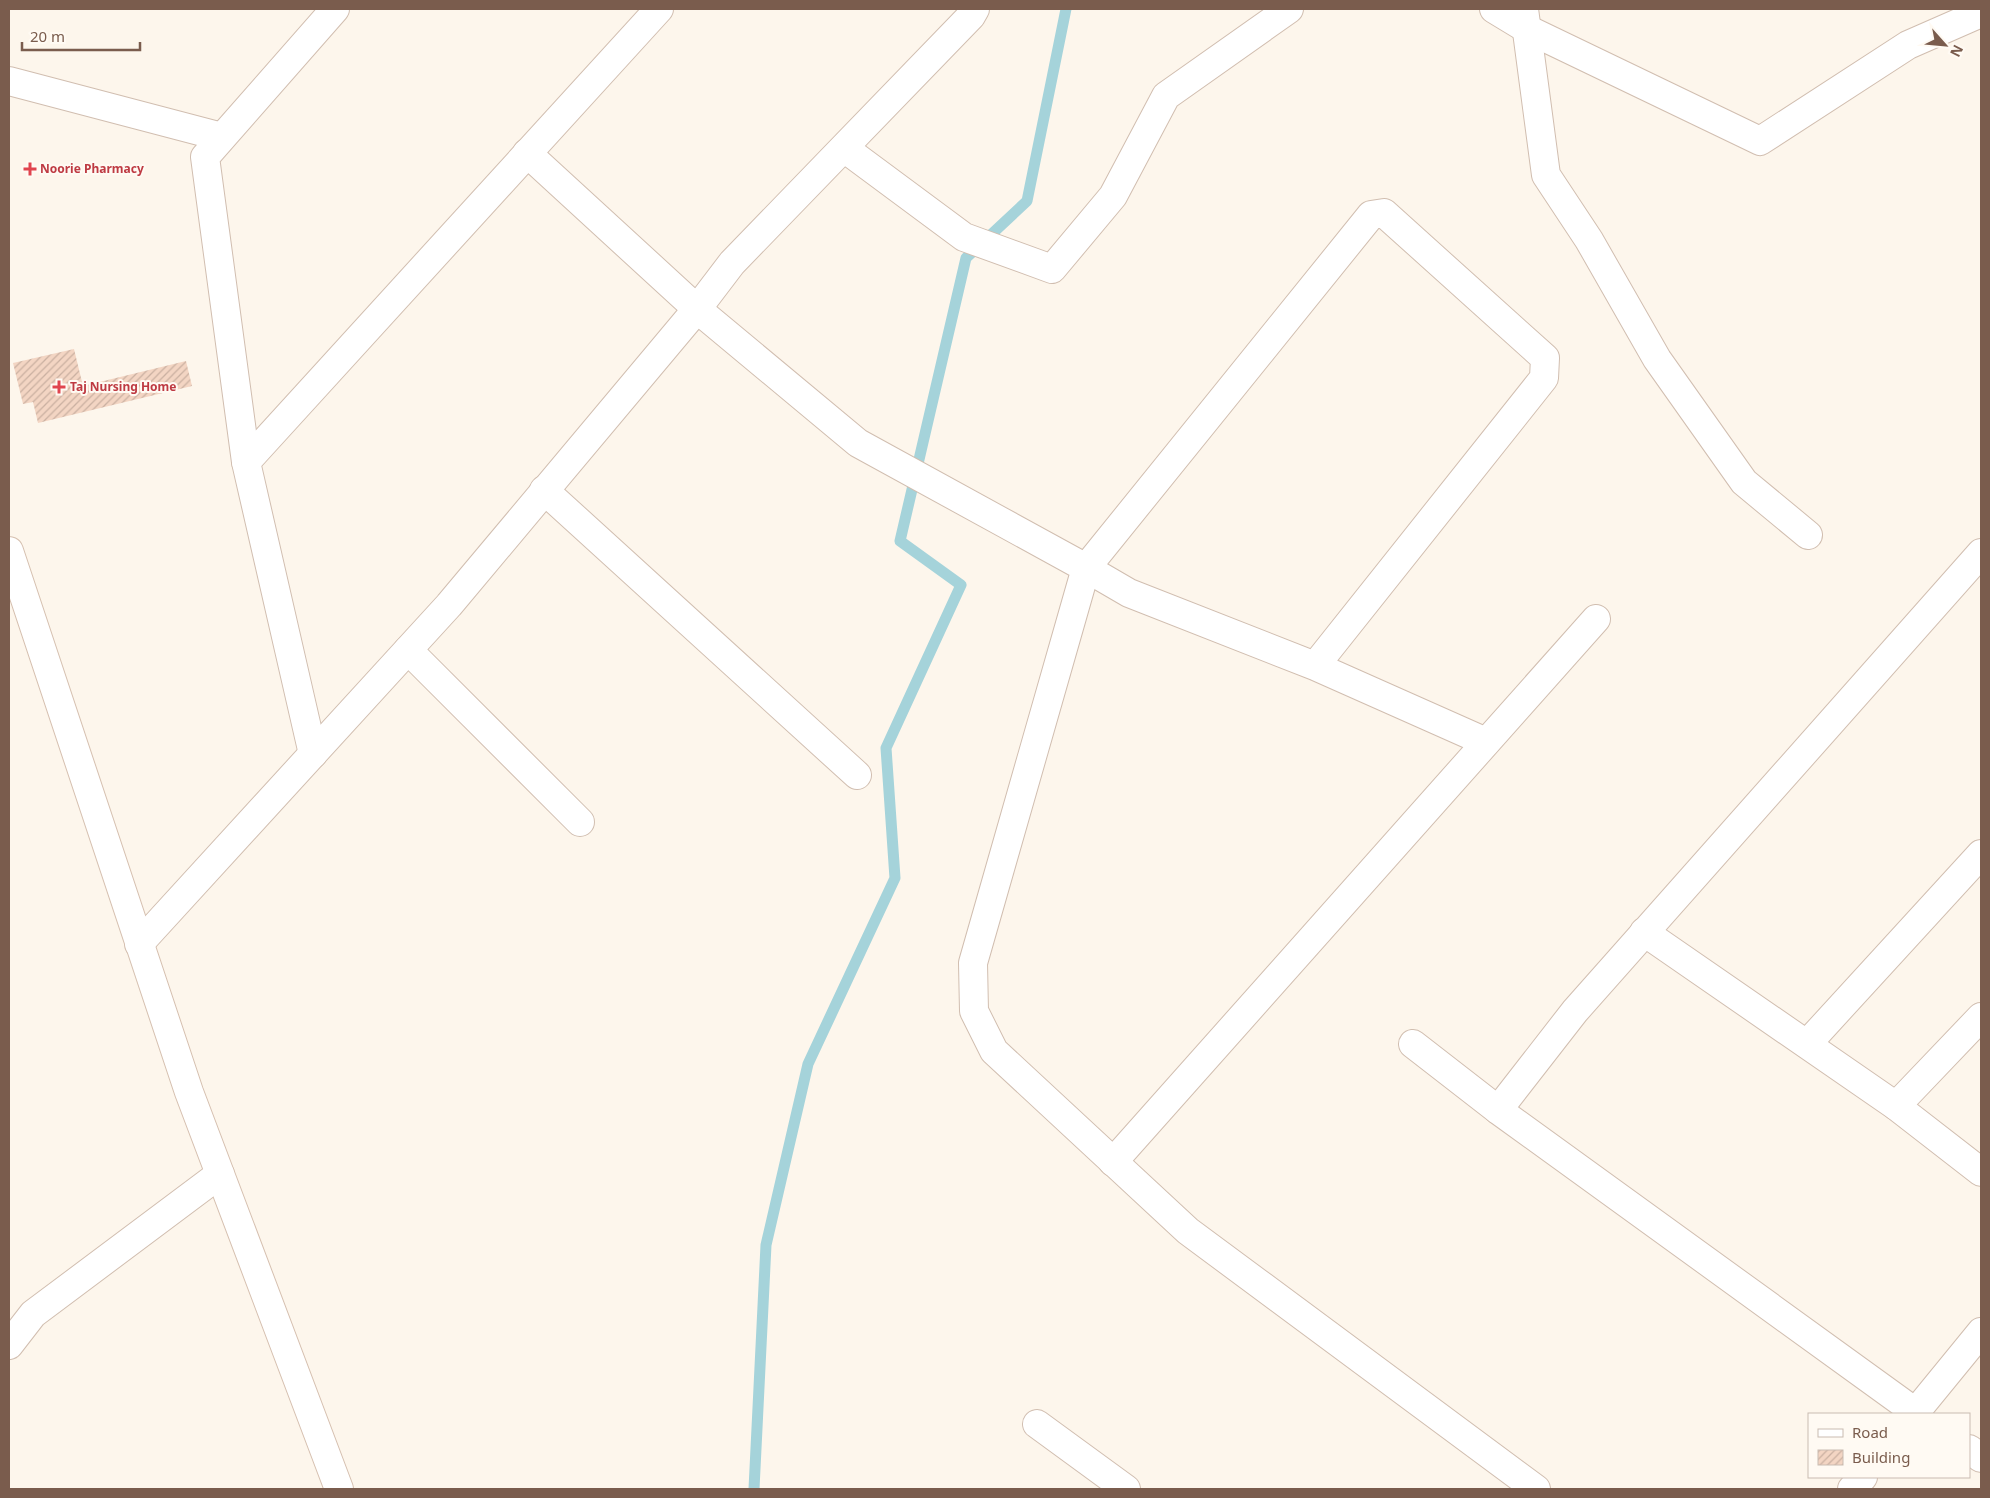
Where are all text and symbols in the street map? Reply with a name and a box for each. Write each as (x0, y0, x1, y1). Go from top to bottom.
scale bar (22, 20, 140, 52)
north arrow (1920, 20, 1970, 70)
text: 20 m (30, 26, 65, 46)
text: N (1946, 42, 1968, 61)
place label: Noorie Pharmacy (40, 160, 144, 177)
marker: Noorie Pharmacy (24, 163, 36, 175)
place label: Taj Nursing Home (70, 378, 176, 395)
marker: Taj Nursing Home (52, 380, 66, 394)
legend (1808, 1413, 1970, 1478)
text: Road (1852, 1422, 1888, 1442)
text: Building (1852, 1447, 1910, 1467)

